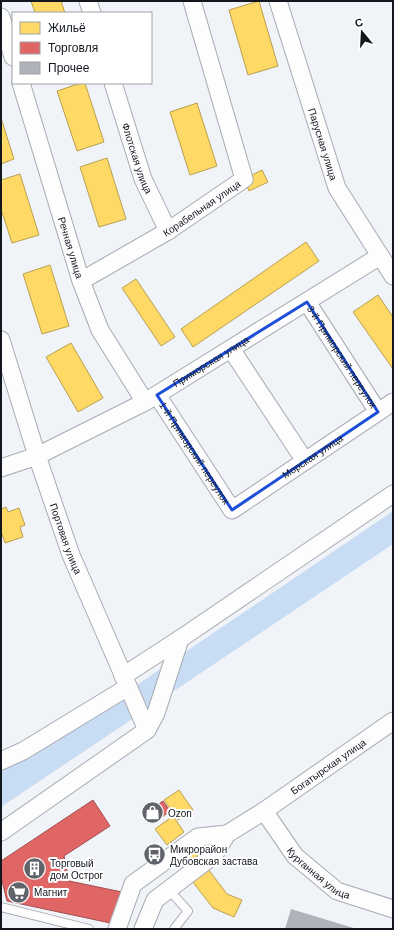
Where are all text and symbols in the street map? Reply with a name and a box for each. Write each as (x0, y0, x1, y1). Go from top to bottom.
legend (12, 12, 152, 84)
north arrow (342, 12, 382, 52)
text: С (353, 16, 365, 29)
text: Жильё (48, 21, 86, 35)
text: Торговля (48, 41, 98, 55)
text: Прочее (48, 61, 90, 75)
street label: Парусная улица (307, 107, 340, 182)
street label: Флотская улица (120, 121, 155, 196)
street label: Корабельная улица (161, 177, 243, 238)
street label: Речная улица (56, 216, 85, 280)
street label: 3-й Приморский переулок (305, 303, 380, 410)
street label: Приморская улица (171, 333, 251, 389)
street label: 1-й Приморский переулок (157, 400, 232, 506)
street label: Морская улица (280, 432, 345, 480)
street label: Портовая улица (48, 502, 84, 576)
street label: Богатырская улица (288, 736, 368, 796)
shop icon: Ozon (139, 800, 165, 826)
place label: Ozon (168, 808, 192, 819)
bus stop icon: Микрорайон Дубовская застава (142, 842, 168, 868)
place label: Микрорайон Дубовская застава (170, 844, 258, 867)
street label: Курганная улица (285, 845, 352, 901)
building icon: Торговый дом Острог (21, 856, 47, 882)
place label: Торговый дом Острог (50, 858, 104, 881)
supermarket icon: Магнит (5, 879, 31, 905)
place label: Магнит (34, 887, 68, 898)

